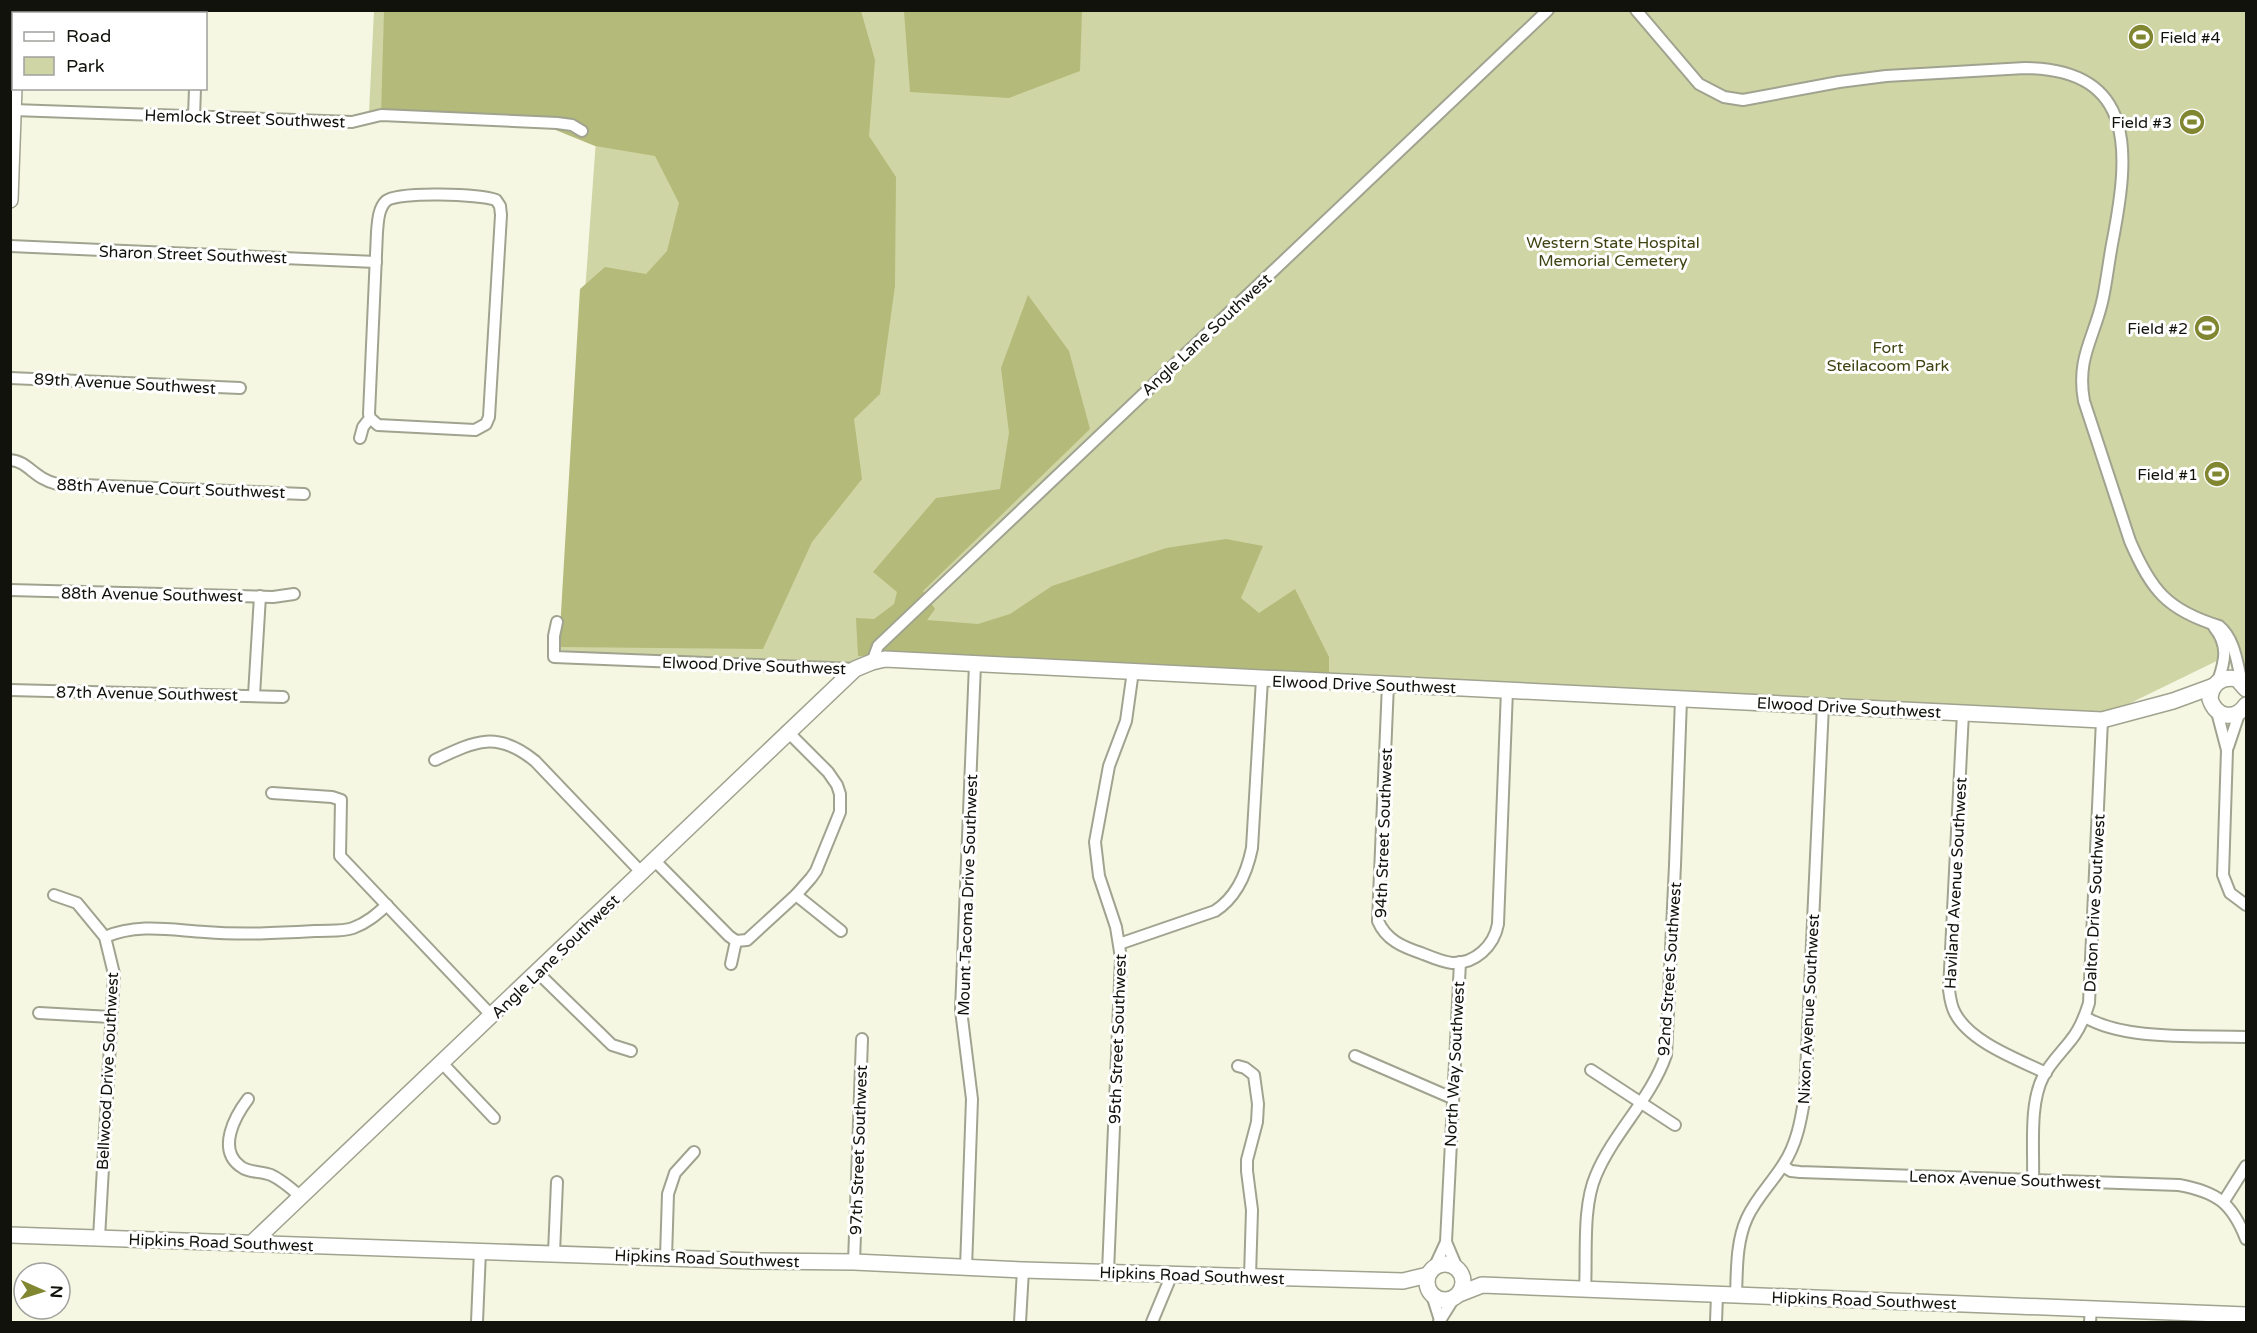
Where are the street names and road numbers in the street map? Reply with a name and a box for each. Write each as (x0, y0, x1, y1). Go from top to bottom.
street label: Hemlock Street Southwest (144, 105, 346, 133)
street label: Sharon Street Southwest (99, 242, 287, 268)
street label: Angle Lane Southwest (1138, 269, 1276, 400)
street label: 89th Avenue Southwest (34, 369, 216, 399)
street label: 88th Avenue Court Southwest (56, 475, 286, 503)
street label: 88th Avenue Southwest (61, 583, 243, 607)
street label: Elwood Drive Southwest (661, 653, 846, 679)
street label: Elwood Drive Southwest (1271, 672, 1456, 698)
street label: 87th Avenue Southwest (56, 682, 238, 706)
street label: Elwood Drive Southwest (1756, 693, 1942, 723)
street label: 94th Street Southwest (1371, 748, 1397, 919)
street label: Mount Tacoma Drive Southwest (954, 774, 982, 1016)
street label: Haviland Avenue Southwest (1940, 777, 1972, 990)
street label: Dalton Drive Southwest (2080, 813, 2110, 993)
street label: 92nd Street Southwest (1654, 881, 1686, 1057)
street label: Angle Lane Southwest (487, 890, 624, 1023)
street label: Nixon Avenue Southwest (1794, 913, 1824, 1105)
street label: 95th Street Southwest (1105, 954, 1131, 1125)
street label: Bellwood Drive Southwest (93, 972, 123, 1171)
street label: North Way Southwest (1441, 981, 1469, 1147)
street label: 97th Street Southwest (846, 1065, 872, 1236)
street label: Lenox Avenue Southwest (1909, 1167, 2101, 1193)
street label: Hipkins Road Southwest (128, 1230, 314, 1256)
street label: Hipkins Road Southwest (614, 1246, 800, 1272)
street label: Hipkins Road Southwest (1099, 1263, 1285, 1289)
street label: Hipkins Road Southwest (1771, 1288, 1957, 1314)

